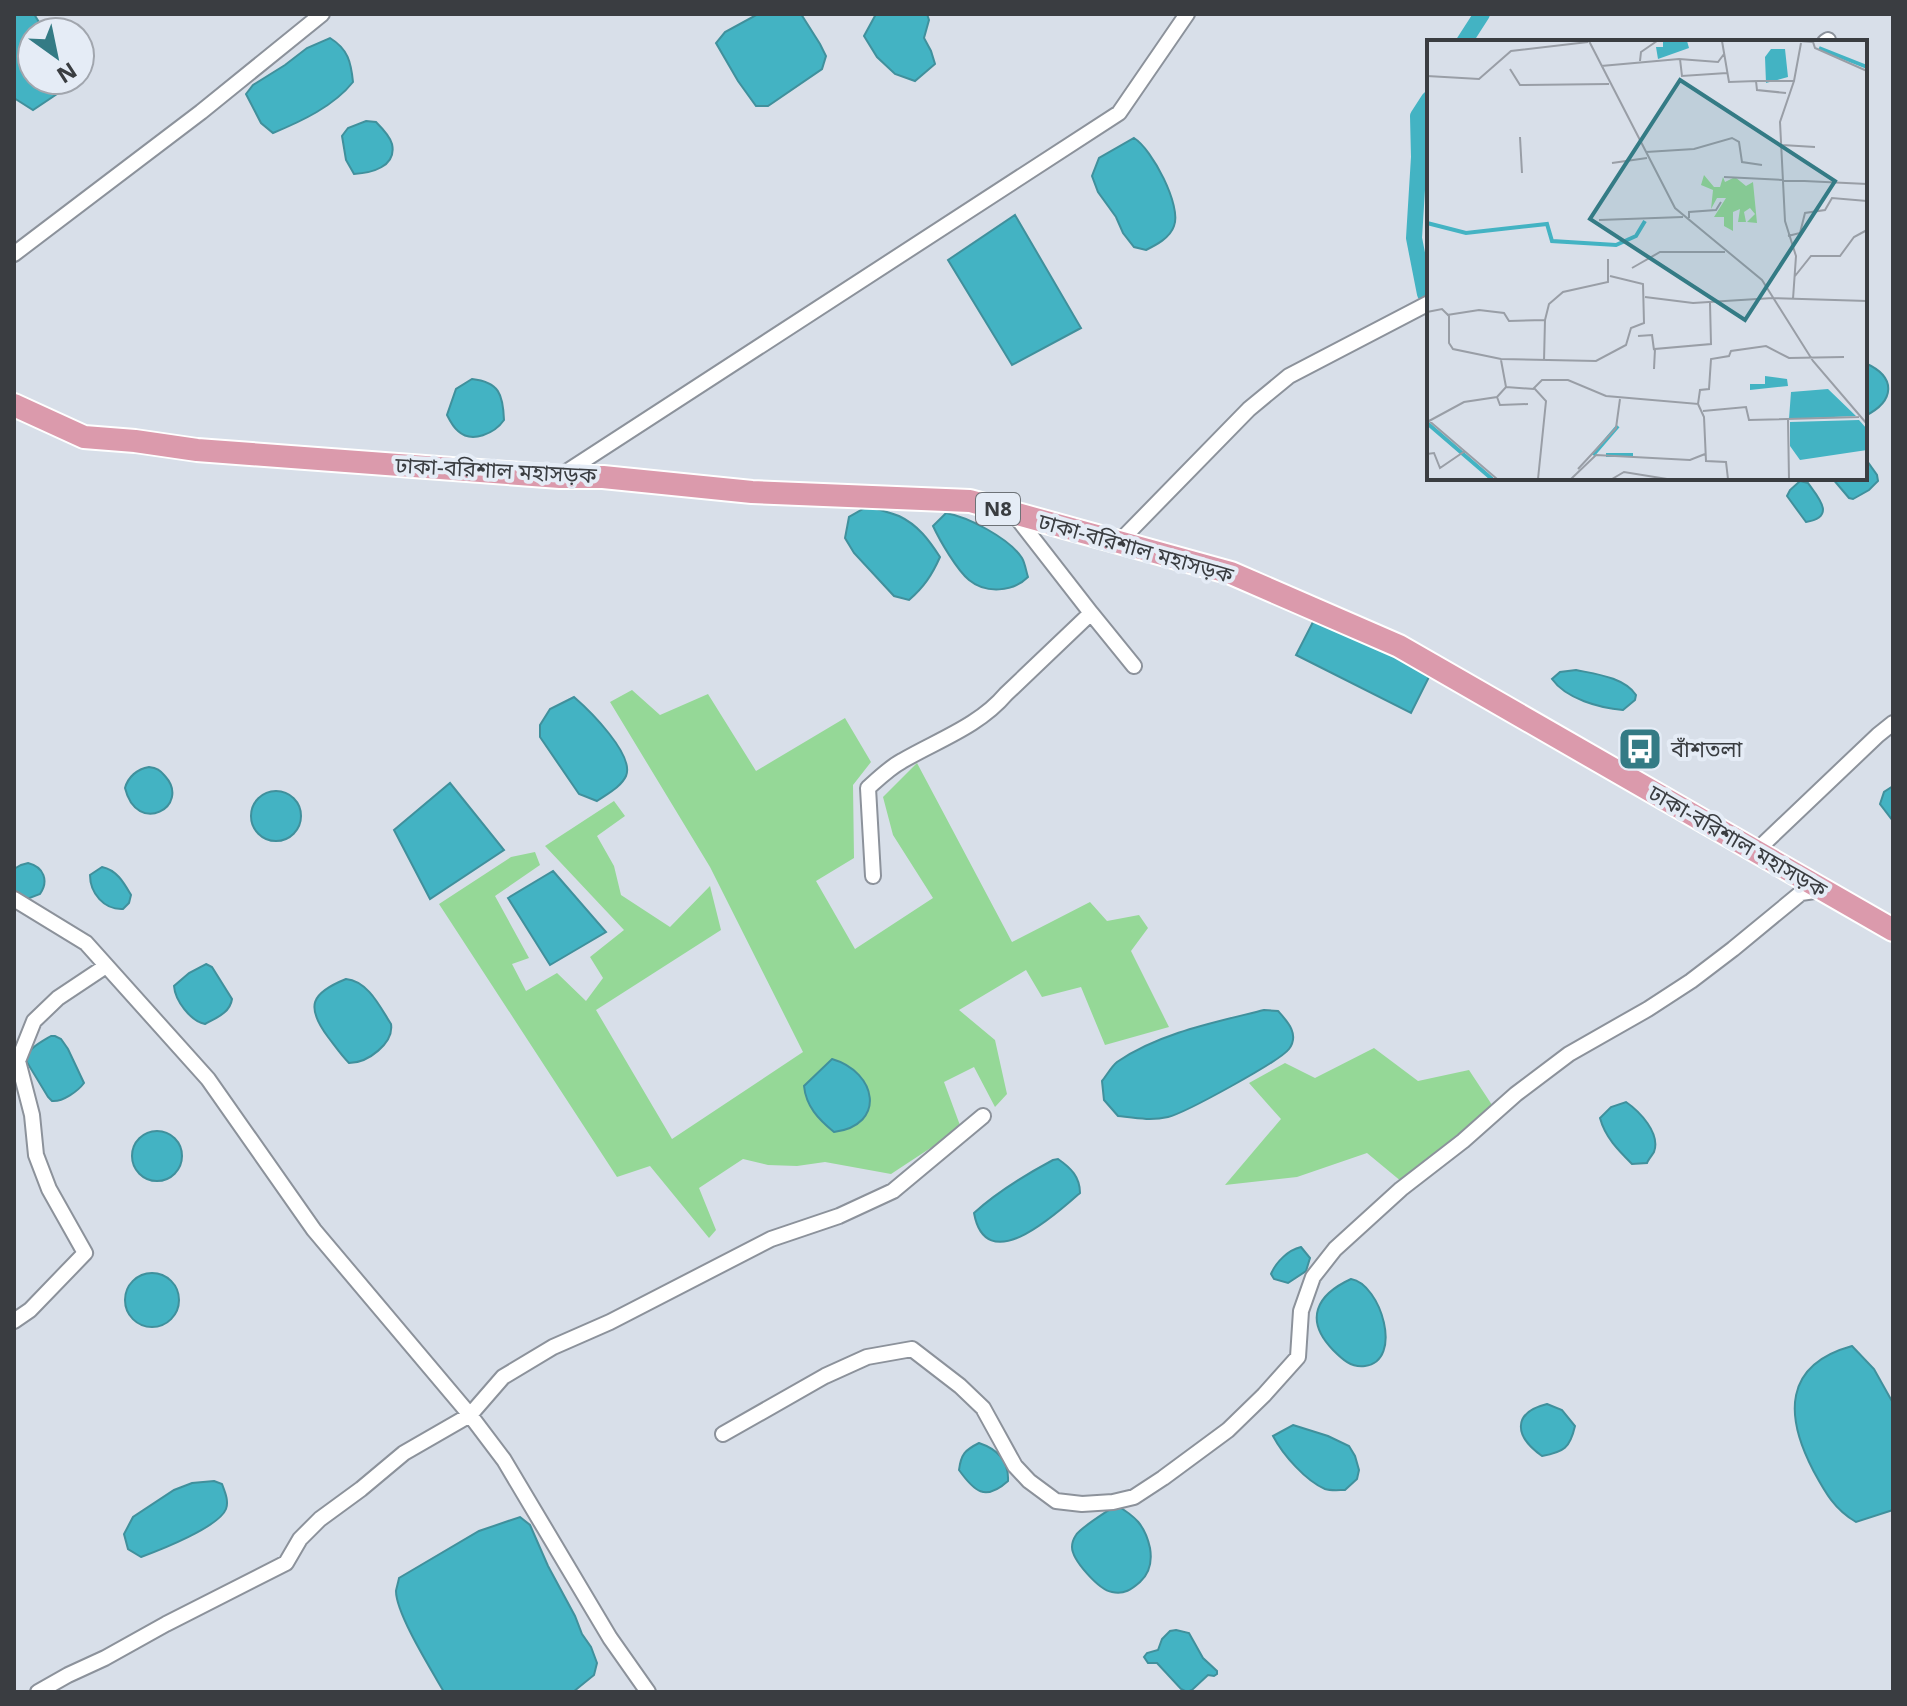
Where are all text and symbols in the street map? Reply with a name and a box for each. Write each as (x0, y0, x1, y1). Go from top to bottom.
north arrow (16, 16, 96, 96)
inset map (1427, 40, 1867, 480)
text: N (50, 54, 81, 88)
street label: ঢাকা-বরিশাল মহাসড়ক (394, 453, 597, 492)
road number: N8 (976, 493, 1020, 525)
street label: ঢাকা-বরিশাল মহাসড়ক (1034, 508, 1236, 592)
bus stop icon: বাঁশতলা (1616, 725, 1664, 773)
place label: বাঁশতলা (1670, 737, 1744, 766)
street label: ঢাকা-বরিশাল মহাসড়ক (1641, 780, 1831, 906)

